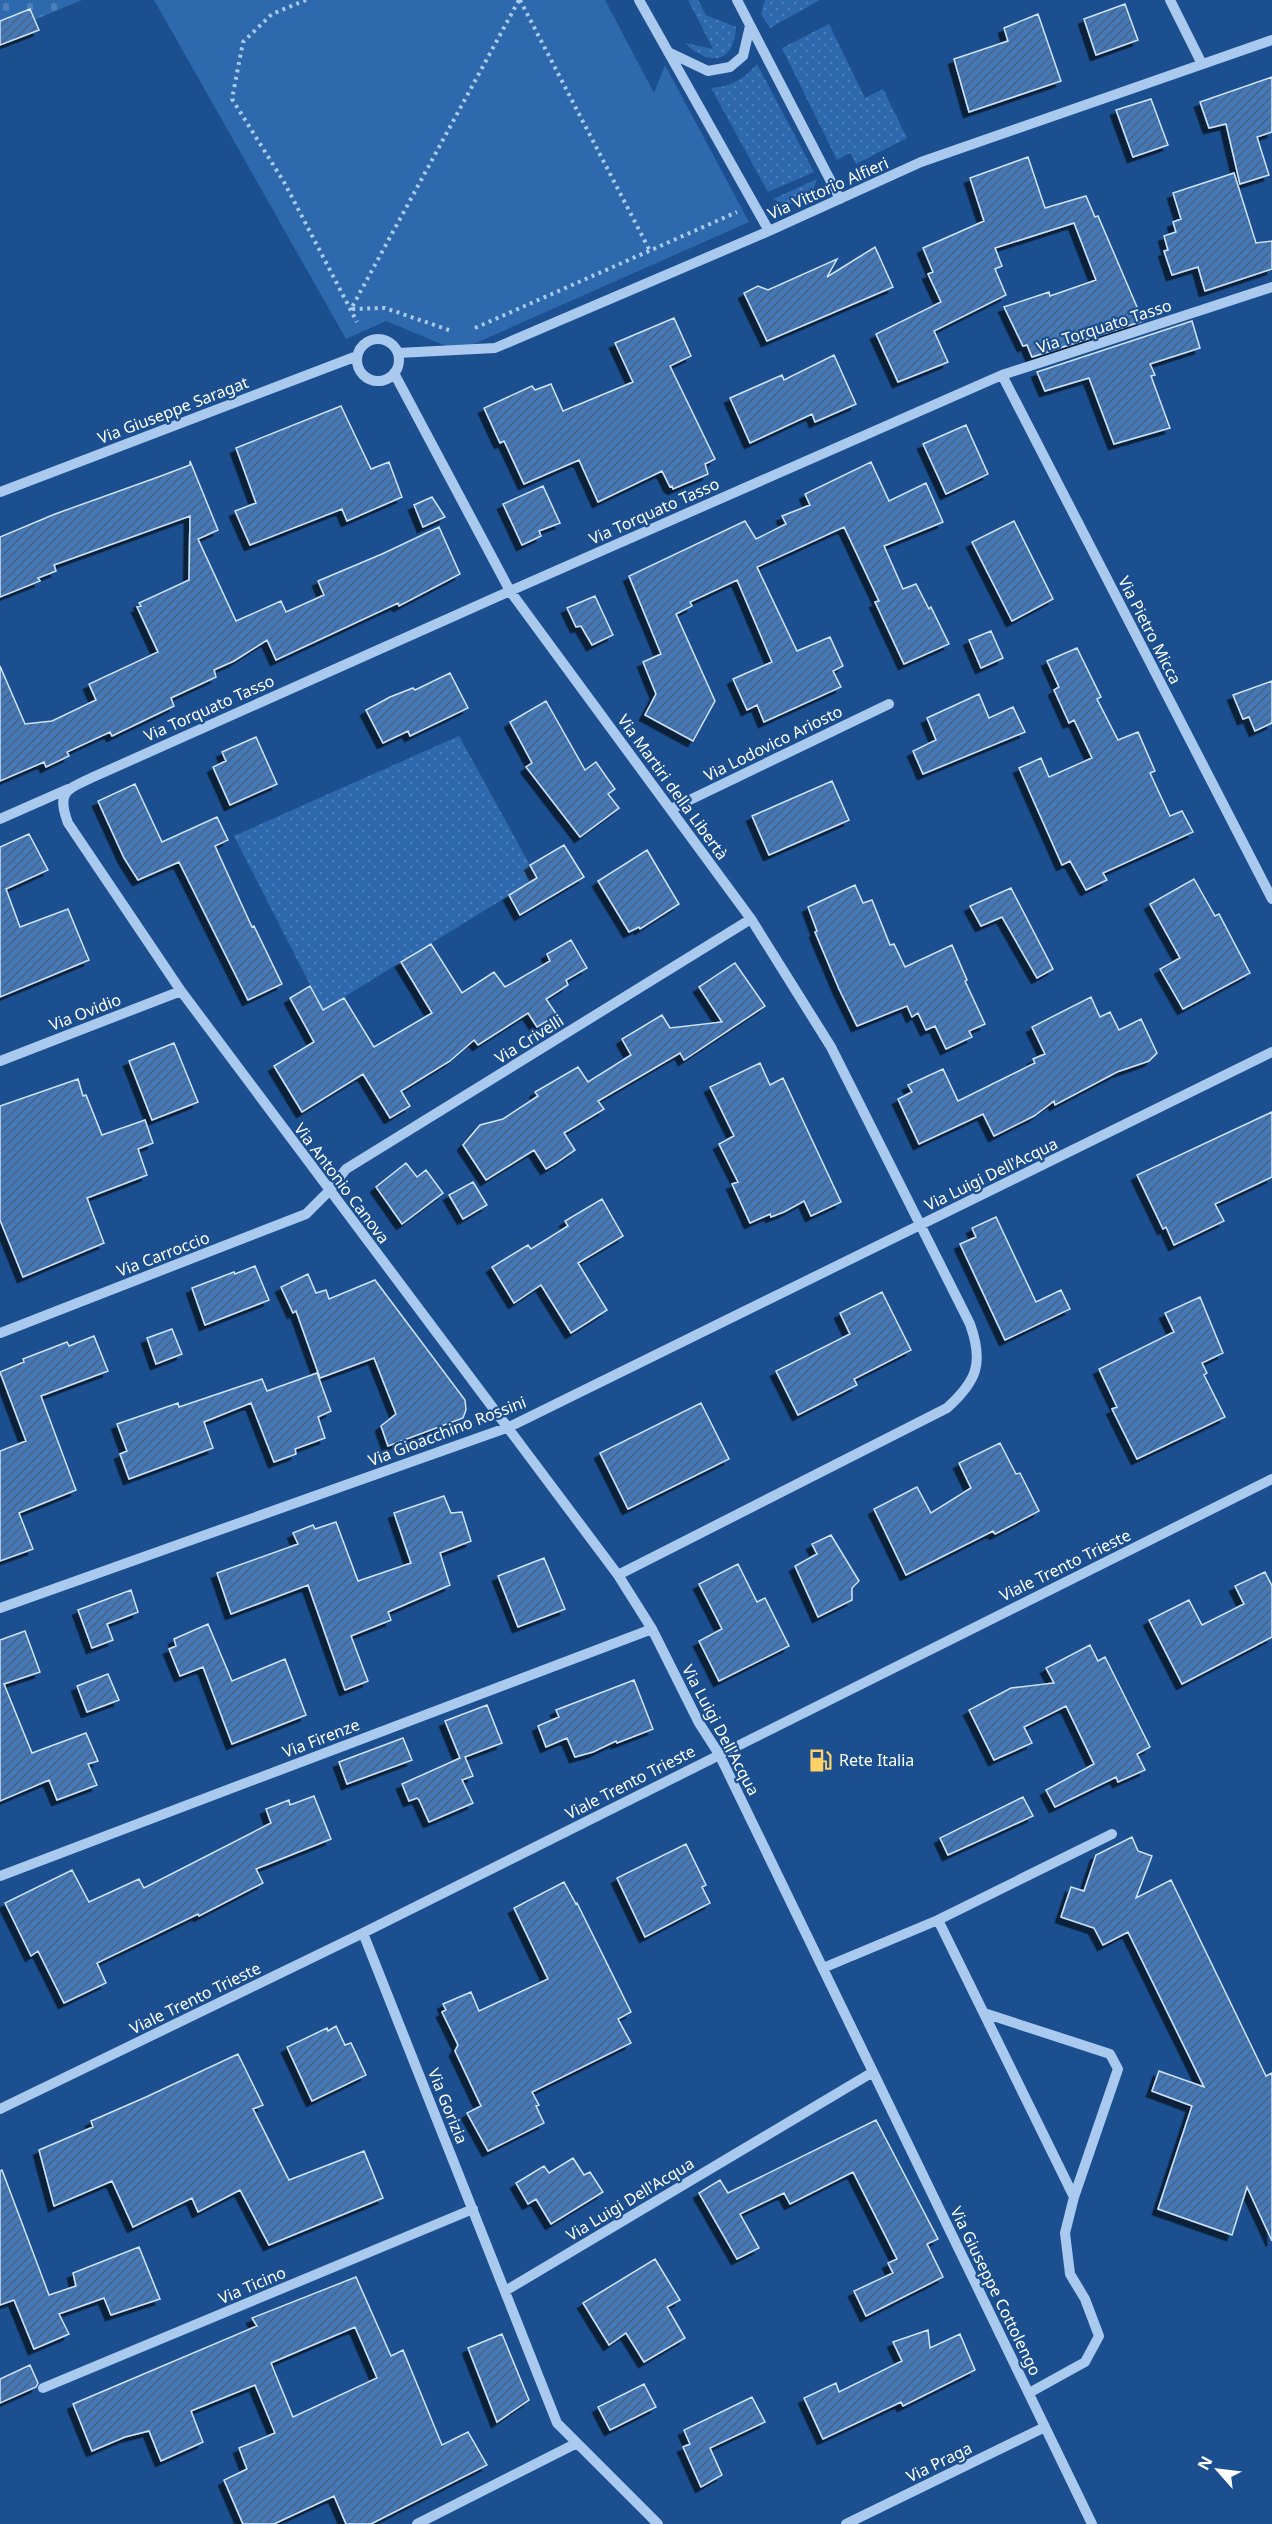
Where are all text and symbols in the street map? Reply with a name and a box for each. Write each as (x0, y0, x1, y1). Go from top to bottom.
street label: Via Vittorio Alfieri (764, 151, 892, 225)
street label: Via Torquato Tasso (1034, 294, 1174, 358)
street label: Via Giuseppe Saragat (95, 371, 252, 449)
street label: Via Torquato Tasso (585, 472, 723, 550)
street label: Via Pietro Micca (1113, 572, 1187, 688)
street label: Via Torquato Tasso (140, 669, 278, 747)
street label: Via Lodovico Ariosto (700, 700, 846, 786)
street label: Via Martiri della Libertà (613, 710, 733, 864)
street label: Via Ovidio (46, 988, 124, 1036)
street label: Via Crivelli (490, 1009, 568, 1069)
street label: Via Antonio Canova (289, 1118, 395, 1248)
street label: Via Luigi Dell'Acqua (921, 1132, 1061, 1216)
street label: Via Carroccio (113, 1226, 213, 1282)
street label: Via Gioacchino Rossini (365, 1391, 529, 1471)
street label: Viale Trento Trieste (996, 1524, 1134, 1606)
street label: Via Luigi Dell'Acqua (677, 1661, 765, 1799)
street label: Via Firenze (279, 1713, 363, 1763)
street label: Viale Trento Trieste (561, 1740, 699, 1824)
fuel station icon: Rete Italia (808, 1747, 834, 1773)
place label: Rete Italia (839, 1749, 914, 1771)
street label: Viale Trento Trieste (126, 1957, 264, 2039)
street label: Via Gorizia (423, 2065, 473, 2147)
street label: Via Luigi Dell'Acqua (562, 2152, 698, 2246)
street label: Via Giuseppe Cottolengo (945, 2203, 1047, 2379)
street label: Via Ticino (215, 2261, 289, 2309)
street label: Via Praga (902, 2437, 976, 2487)
north arrow (1188, 2440, 1248, 2500)
text: N (1192, 2452, 1218, 2474)

